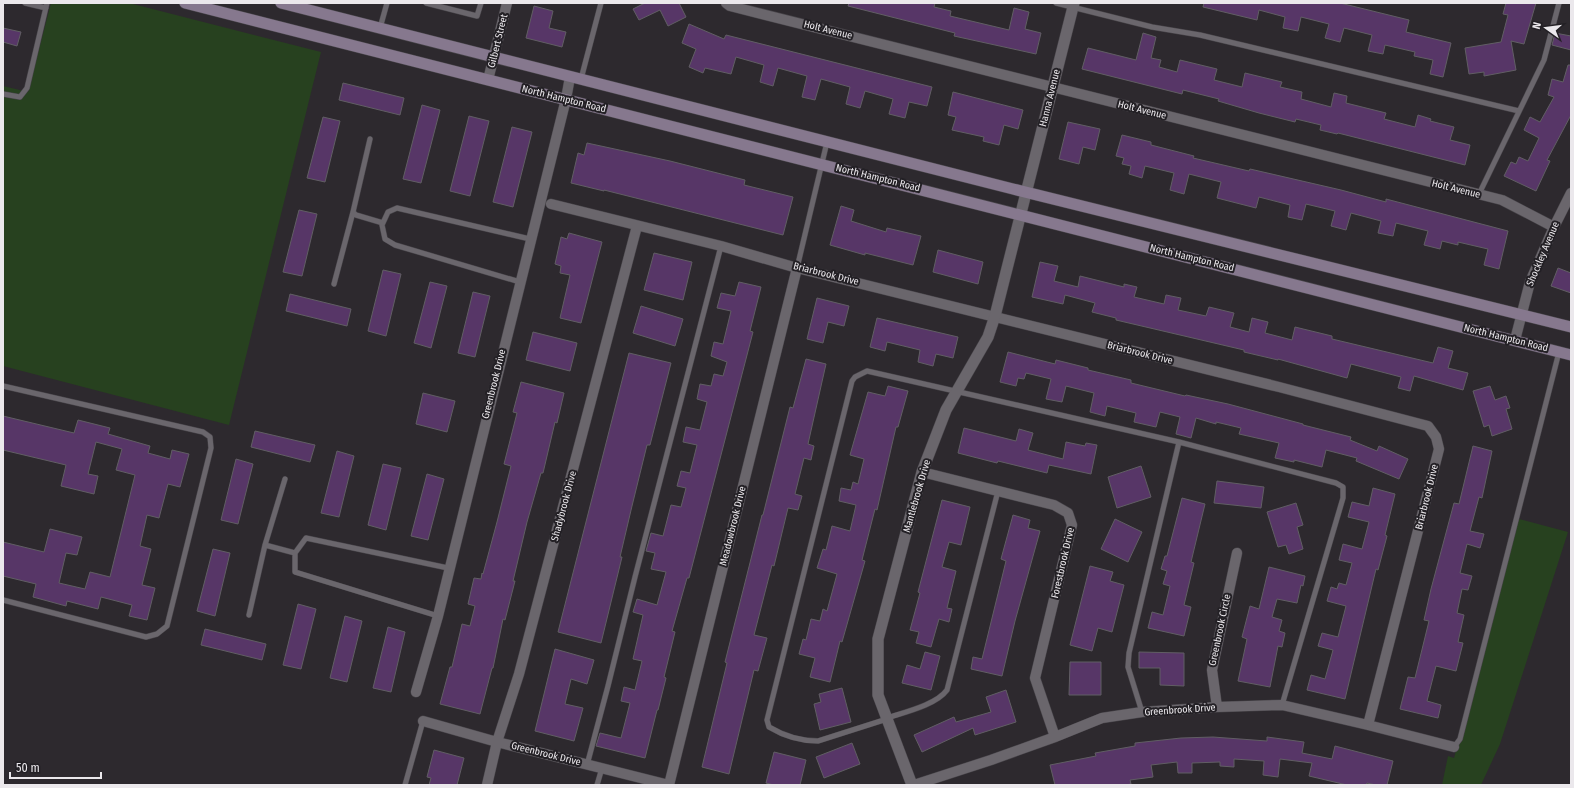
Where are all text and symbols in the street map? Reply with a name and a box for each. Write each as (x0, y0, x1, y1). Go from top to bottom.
north arrow (1526, 8, 1566, 48)
street label: Gilbert Street (486, 12, 511, 69)
street label: Holt Avenue (802, 18, 854, 42)
text: N (1530, 21, 1544, 30)
street label: Hanna Avenue (1037, 68, 1063, 128)
street label: North Hampton Road (521, 83, 607, 115)
street label: Holt Avenue (1116, 98, 1168, 122)
street label: North Hampton Road (835, 162, 921, 194)
street label: Holt Avenue (1430, 177, 1482, 201)
street label: Shockley Avenue (1524, 220, 1562, 288)
street label: North Hampton Road (1149, 242, 1235, 274)
street label: Briarbrook Drive (792, 260, 860, 288)
street label: North Hampton Road (1463, 322, 1549, 354)
street label: Briarbrook Drive (1106, 339, 1174, 367)
street label: Greenbrook Drive (480, 348, 508, 420)
street label: Mantlebrook Drive (901, 458, 933, 534)
street label: Briarbrook Drive (1413, 463, 1441, 531)
street label: Shadybrook Drive (549, 470, 579, 542)
street label: Meadowbrook Drive (717, 485, 749, 567)
street label: Forestbrook Drive (1049, 526, 1077, 600)
street label: Greenbrook Circle (1207, 593, 1233, 667)
street label: Greenbrook Drive (1144, 702, 1216, 718)
street label: Greenbrook Drive (510, 740, 582, 768)
scale bar (10, 754, 101, 780)
text: 50 m (16, 761, 40, 775)

